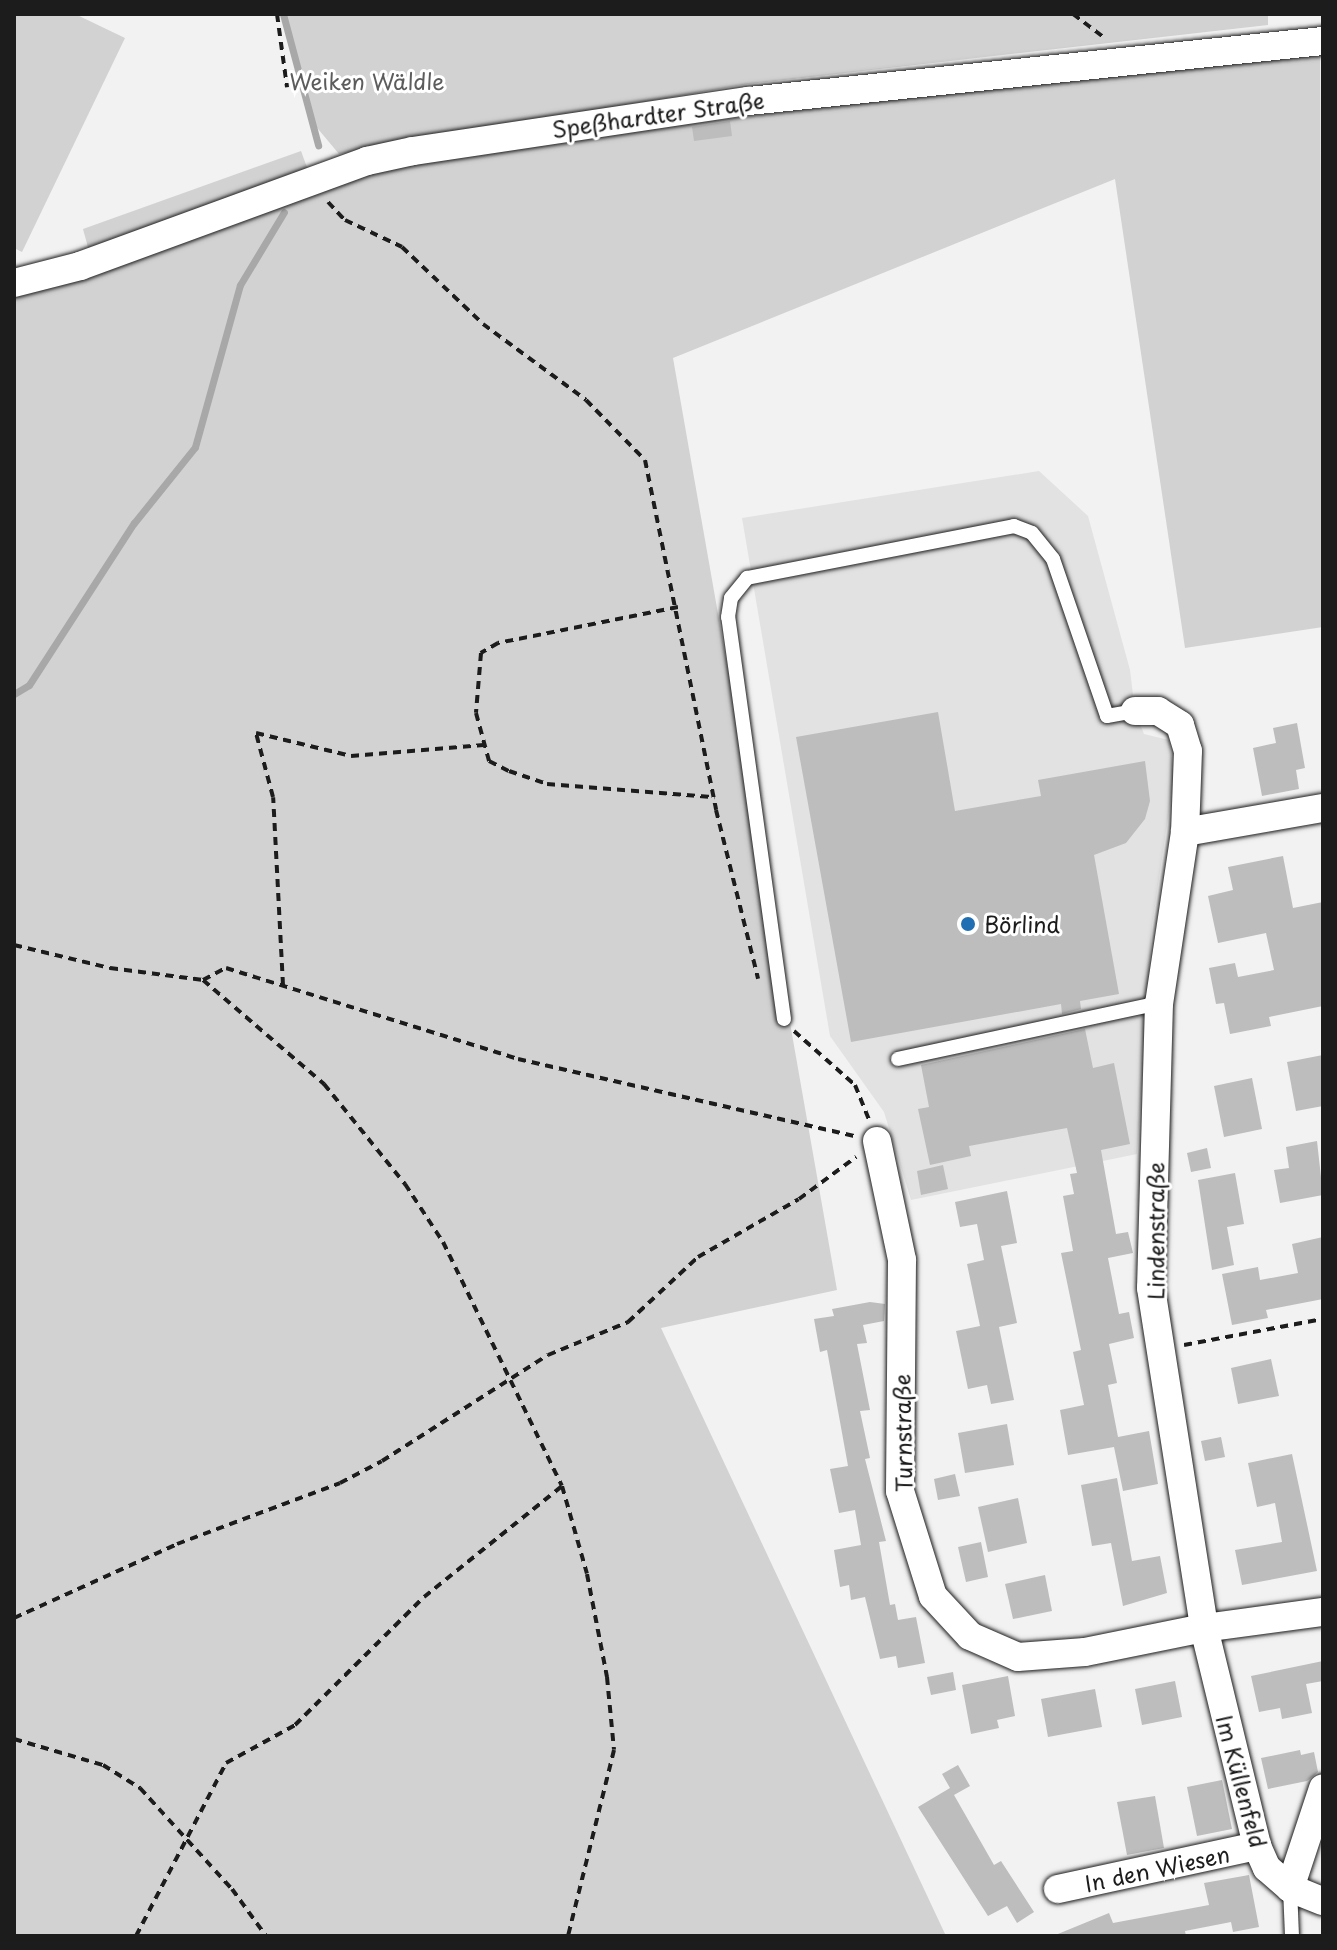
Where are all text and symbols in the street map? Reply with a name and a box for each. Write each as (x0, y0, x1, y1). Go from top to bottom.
park label: Weiken Wäldle (289, 68, 445, 94)
street label: Speßhardter Straße (549, 86, 767, 142)
place label: Börlind (984, 911, 1060, 937)
marker: Börlind (959, 915, 977, 933)
street label: Lindenstraße (1142, 1162, 1168, 1300)
street label: Turnstraße (888, 1374, 916, 1492)
street label: Im Küllenfeld (1211, 1711, 1273, 1851)
street label: In den Wiesen (1083, 1840, 1231, 1896)

